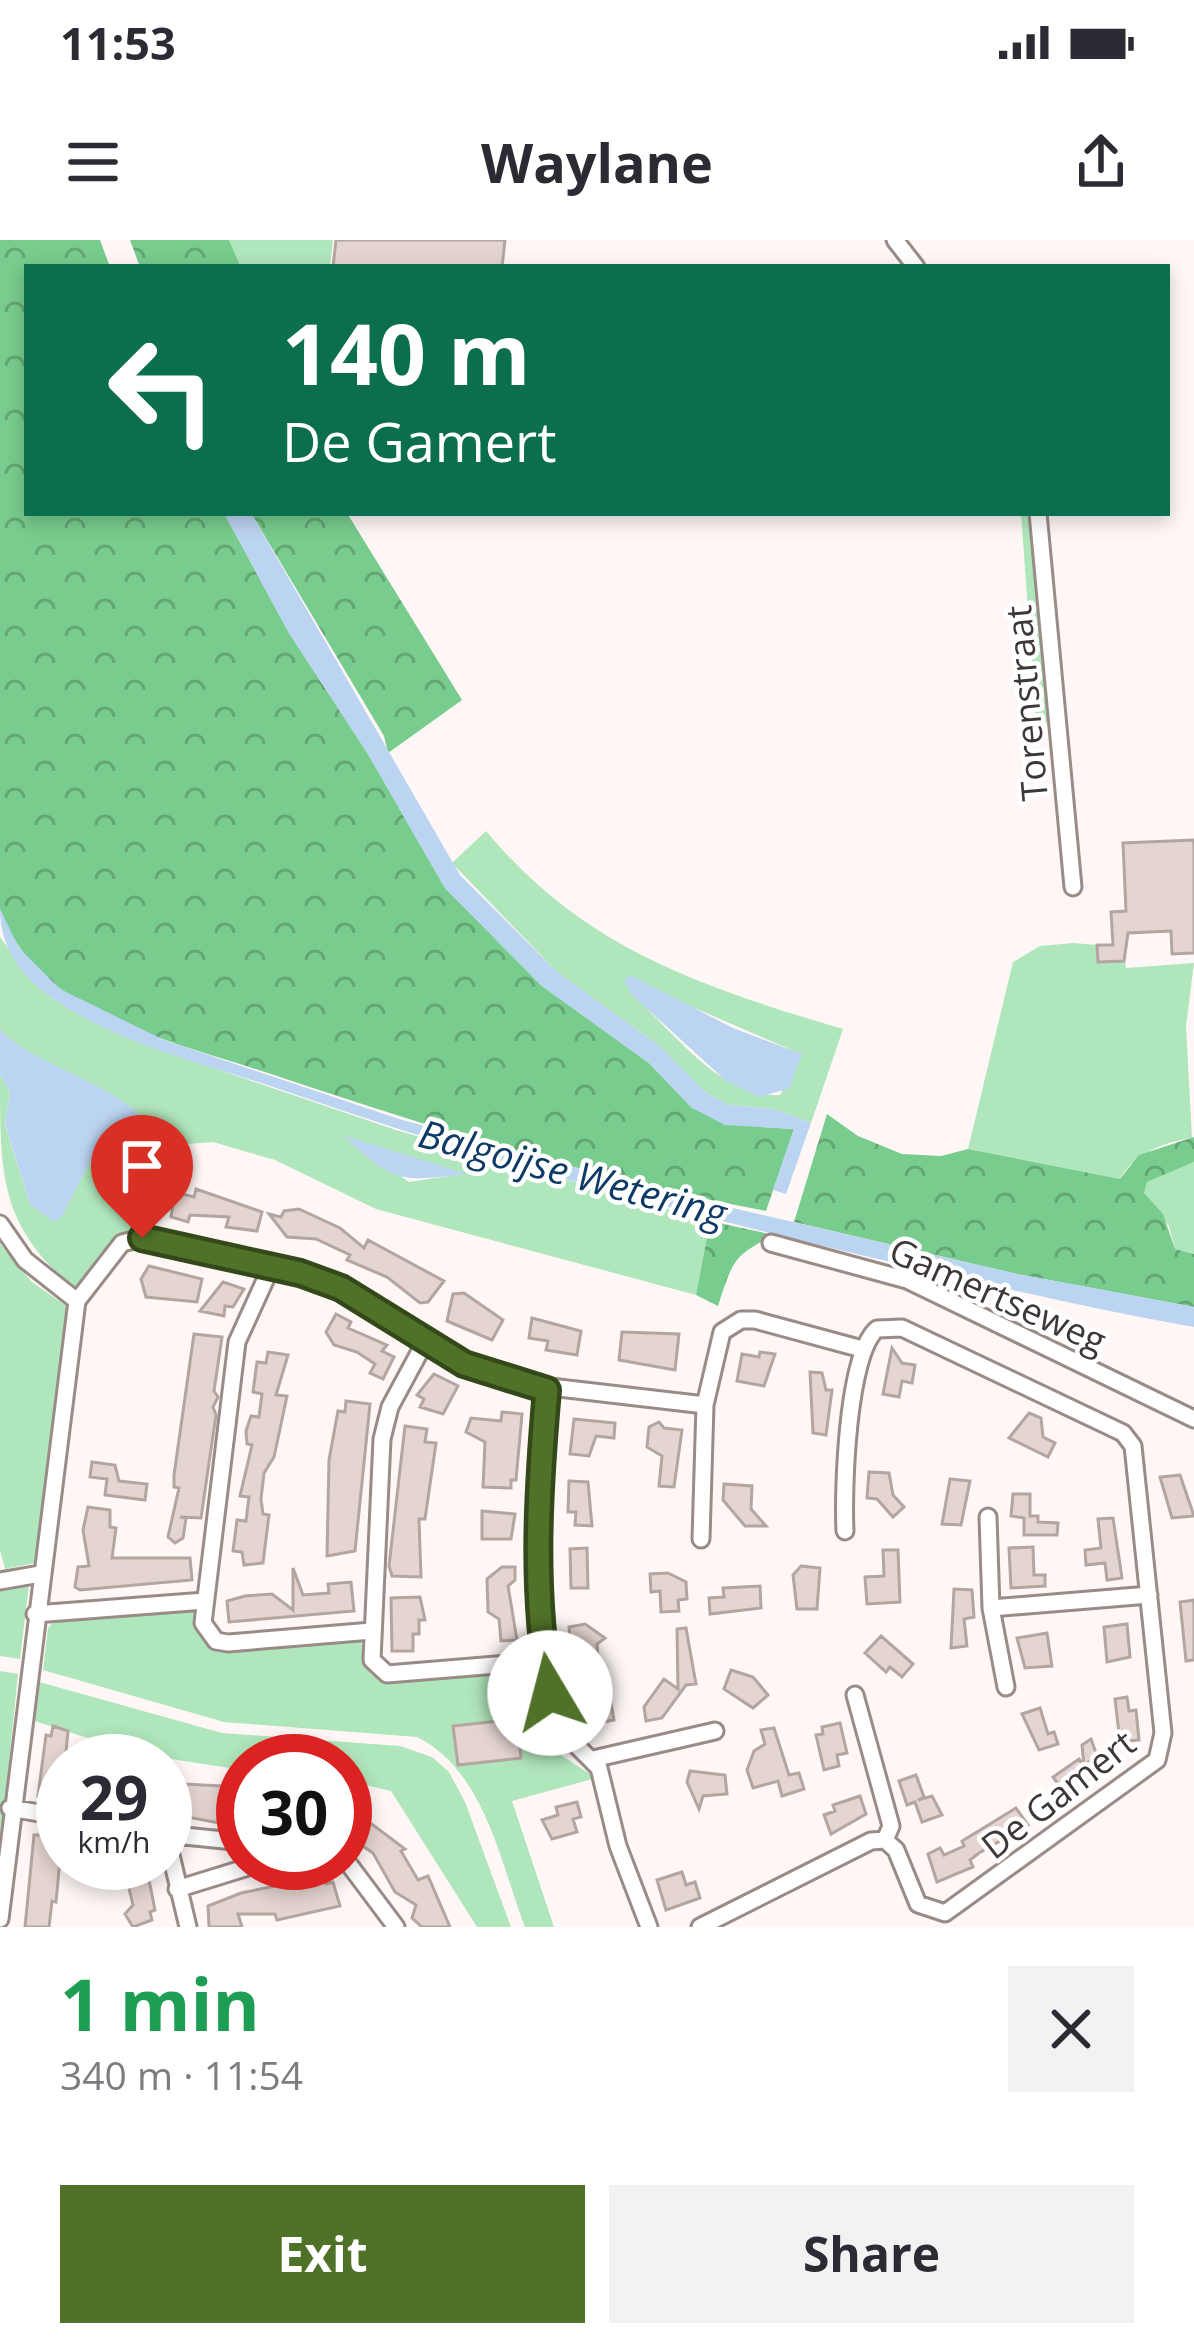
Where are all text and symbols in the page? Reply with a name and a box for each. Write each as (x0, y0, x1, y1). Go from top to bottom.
text: 11:53 (60, 12, 176, 73)
text: Waylane (481, 125, 713, 199)
icon: menu (60, 129, 126, 195)
icon: share (1068, 129, 1134, 195)
text: 140 m (282, 295, 530, 410)
icon: left (84, 312, 240, 468)
text: De Gamert (282, 404, 556, 478)
street label: Torenstraat (993, 603, 1059, 803)
water label: Balgoijse Wetering (413, 1105, 734, 1239)
pin (91, 1115, 193, 1238)
icon: arrive (109, 1133, 175, 1199)
street label: Gamertseweg (882, 1225, 1114, 1365)
position arrow (487, 1630, 613, 1756)
street label: De Gamert (971, 1718, 1145, 1870)
speed limit sign: 30 (216, 1734, 372, 1890)
text: 29 (80, 1756, 148, 1838)
text: km/h (78, 1821, 150, 1862)
text: 1 min (60, 1954, 260, 2052)
button: close (1008, 1966, 1134, 2092)
text: 340 m · 11:54 (60, 2048, 303, 2101)
button: Exit (60, 2185, 585, 2323)
button: Share (609, 2185, 1134, 2323)

